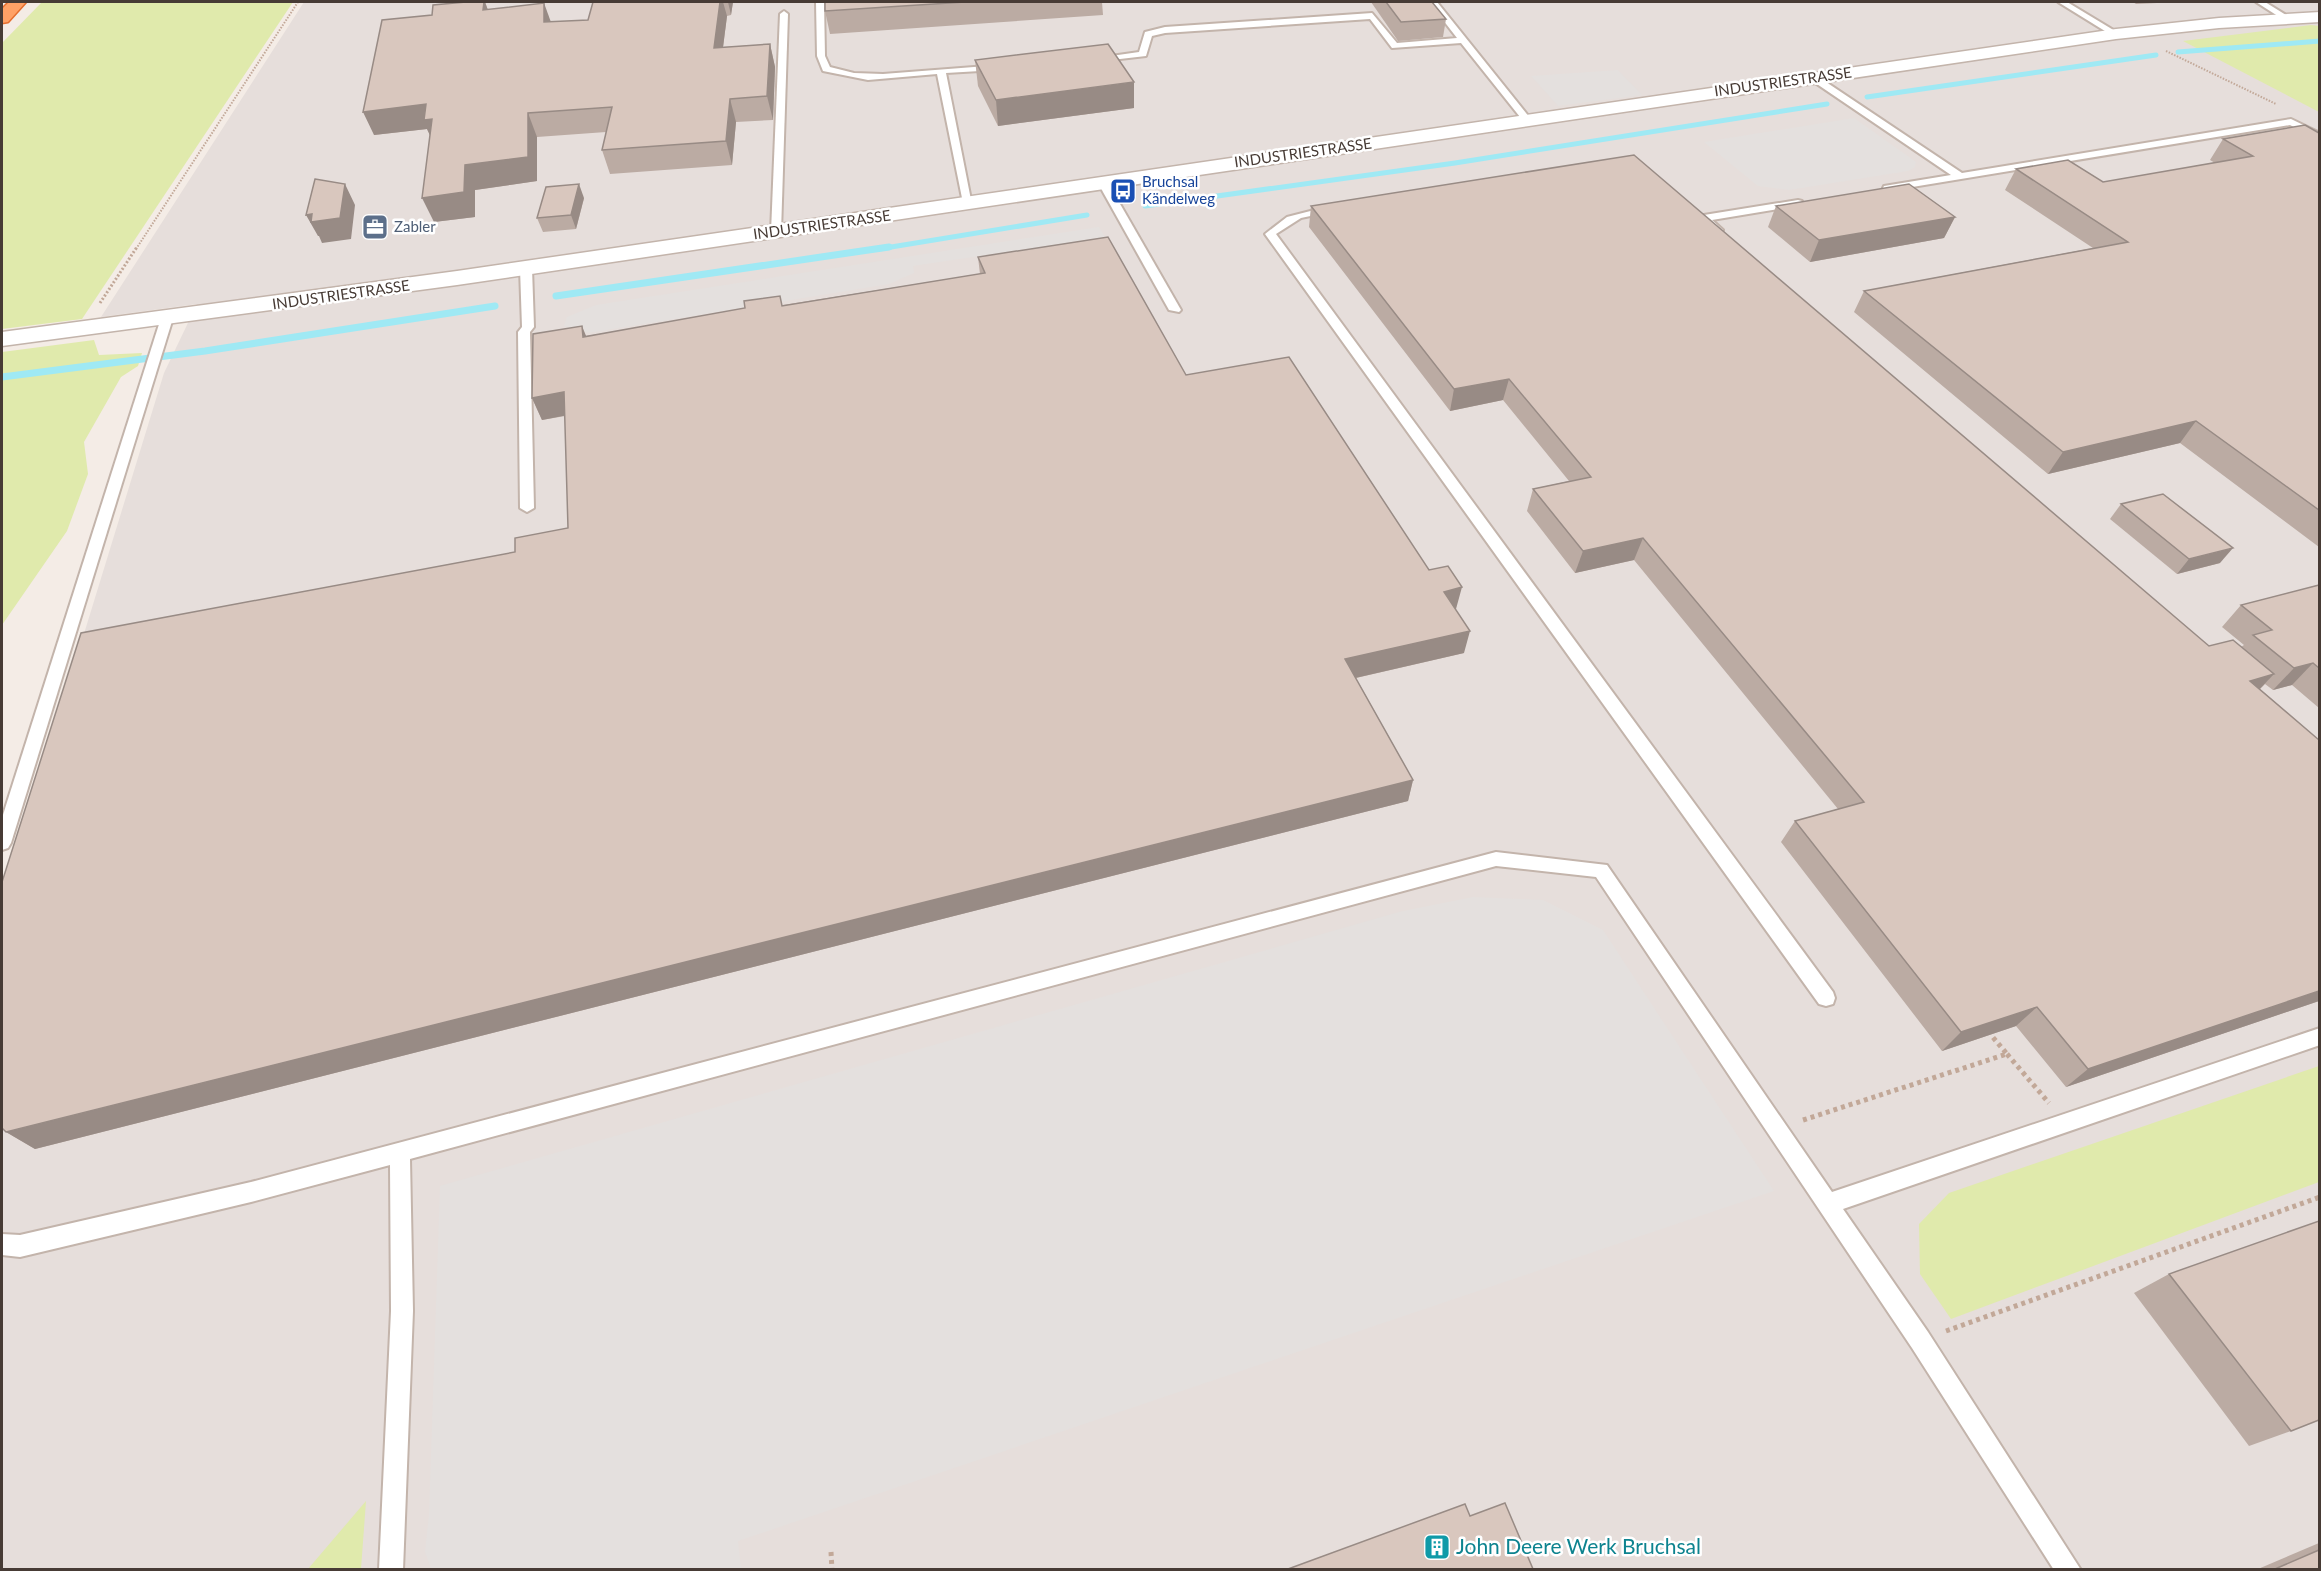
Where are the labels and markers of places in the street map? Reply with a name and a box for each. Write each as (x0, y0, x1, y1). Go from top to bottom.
place label: Bruchsal Kändelweg (1142, 172, 1215, 207)
bus stop icon: Bruchsal Kändelweg (1108, 176, 1138, 206)
office icon: Zabler (360, 212, 390, 242)
place label: Zabler (394, 217, 436, 235)
building icon: John Deere Werk Bruchsal (1422, 1532, 1452, 1562)
place label: John Deere Werk Bruchsal (1456, 1533, 1701, 1558)

